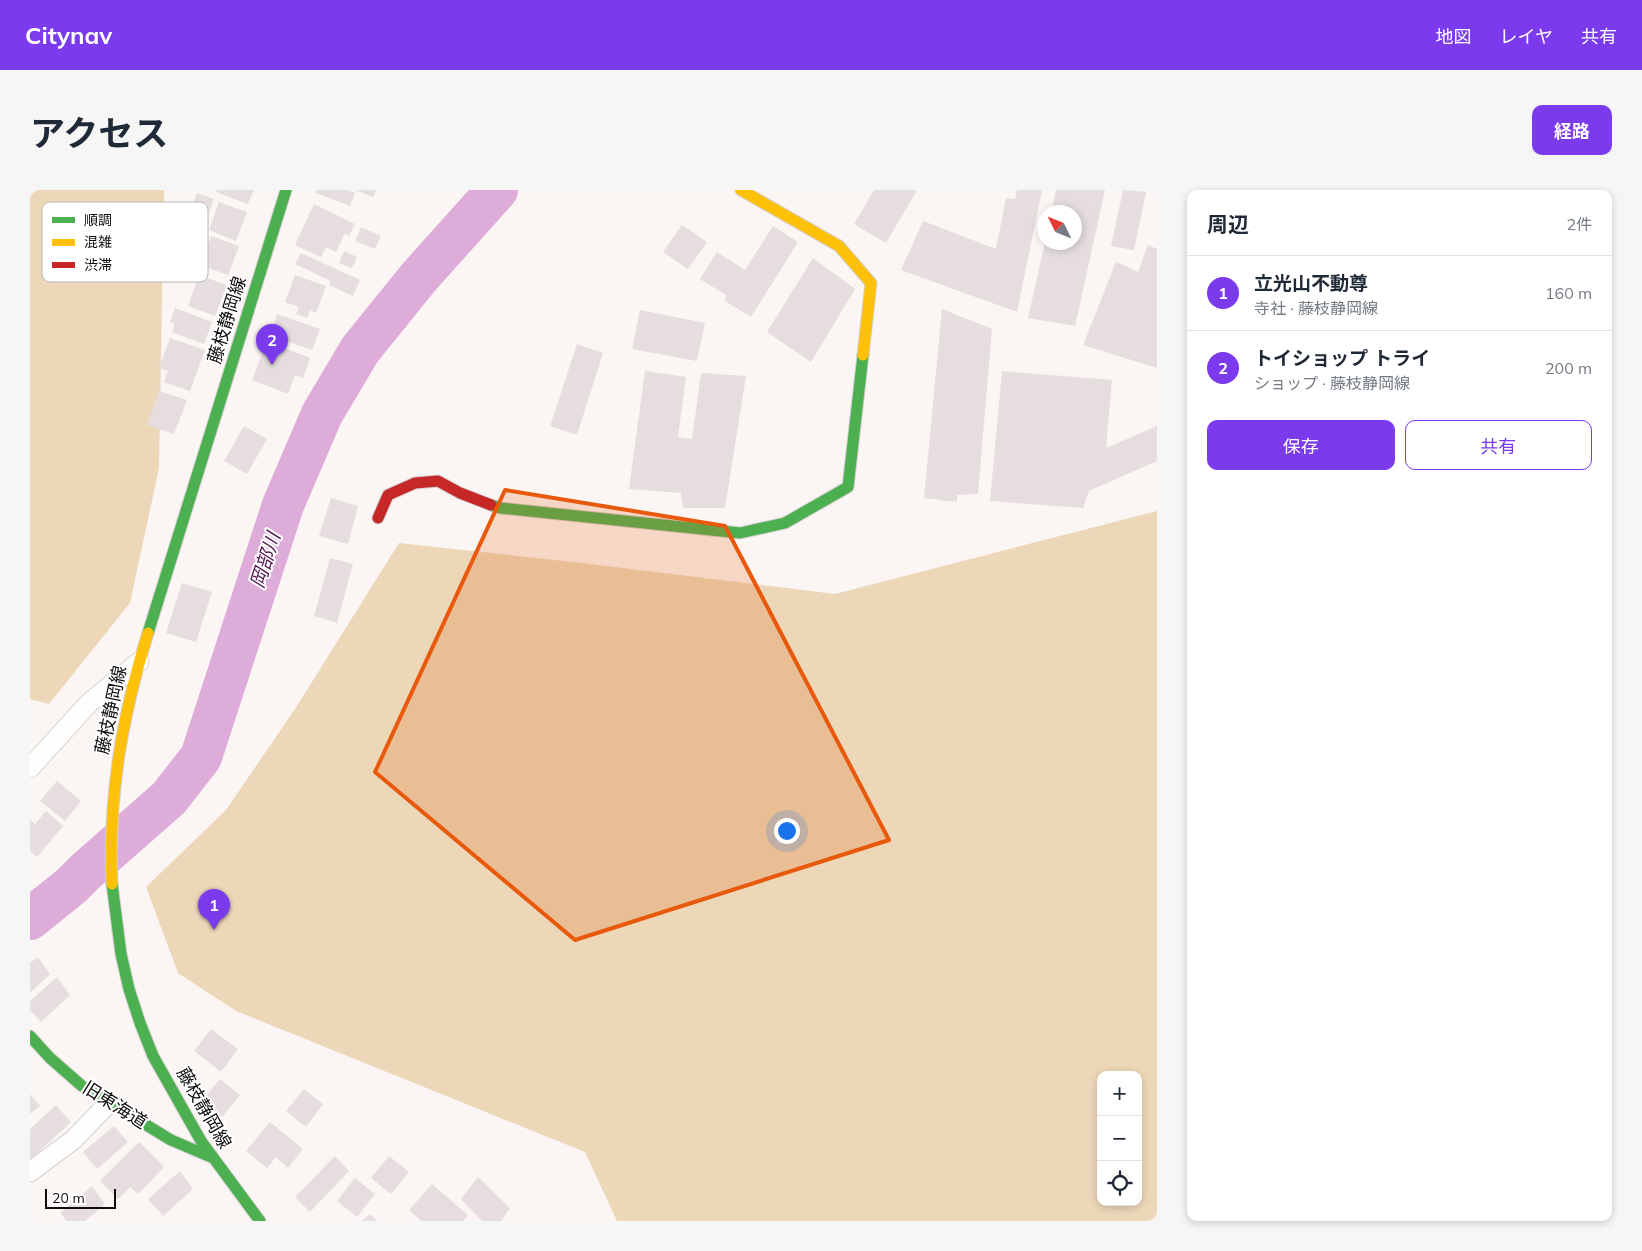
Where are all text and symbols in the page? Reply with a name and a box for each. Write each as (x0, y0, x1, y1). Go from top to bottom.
text: Citynav (25, 20, 112, 50)
text: 地図 (1436, 25, 1472, 48)
text: レイヤ (1500, 25, 1553, 48)
text: 共有 (1581, 25, 1617, 48)
button: 経路 (1532, 105, 1612, 155)
text: アクセス (30, 111, 168, 155)
legend (42, 202, 208, 282)
north arrow (1037, 205, 1082, 250)
text: 順調 (84, 211, 112, 229)
text: 周辺 (1207, 211, 1249, 237)
text: 2件 (1566, 214, 1592, 234)
text: 混雑 (84, 233, 112, 251)
text: 渋滞 (84, 256, 112, 274)
text: 立光山不動尊 (1254, 271, 1368, 295)
street label: 藤枝静岡線 (202, 273, 251, 366)
text: 1 (1218, 283, 1228, 303)
text: 160 m (1545, 283, 1592, 303)
text: 寺社 · 藤枝静岡線 (1254, 298, 1378, 318)
pin: 2 (256, 324, 288, 365)
text: トイショップ トライ (1254, 346, 1430, 370)
text: 2 (1218, 358, 1228, 378)
text: 200 m (1545, 358, 1592, 378)
text: ショップ · 藤枝静岡線 (1254, 373, 1410, 393)
button: 保存 (1207, 420, 1395, 470)
button: 共有 (1405, 420, 1592, 470)
water label: 岡部川 (245, 527, 286, 591)
street label: 藤枝静岡線 (90, 663, 131, 756)
your location (774, 818, 800, 844)
pin: 1 (198, 889, 230, 930)
street label: 藤枝静岡線 (172, 1063, 237, 1152)
map controls (1097, 1071, 1142, 1206)
button: + (1097, 1071, 1142, 1116)
street label: 旧東海道 (79, 1076, 152, 1133)
button: − (1097, 1116, 1142, 1161)
button: locate (1097, 1161, 1142, 1206)
scale bar (45, 1186, 116, 1209)
text: 20 m (52, 1189, 85, 1207)

